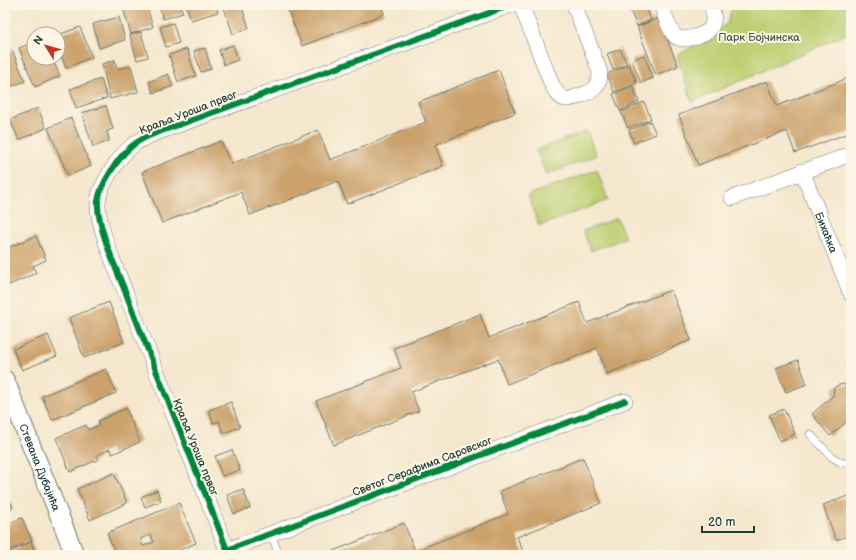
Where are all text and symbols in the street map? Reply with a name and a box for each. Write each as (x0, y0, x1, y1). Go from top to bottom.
north arrow (26, 26, 66, 66)
park label: Парк Бојчинска (718, 31, 800, 44)
text: N (31, 33, 46, 47)
street label: Краља Уроша првог (137, 88, 240, 137)
street label: Бихаћка (812, 210, 840, 255)
street label: Краља Уроша првог (170, 397, 221, 498)
street label: Стевана Дубајића (16, 422, 63, 513)
street label: Светог Серафима Саровског (351, 434, 494, 499)
scale bar (702, 508, 754, 534)
text: 20 m (708, 515, 735, 530)

